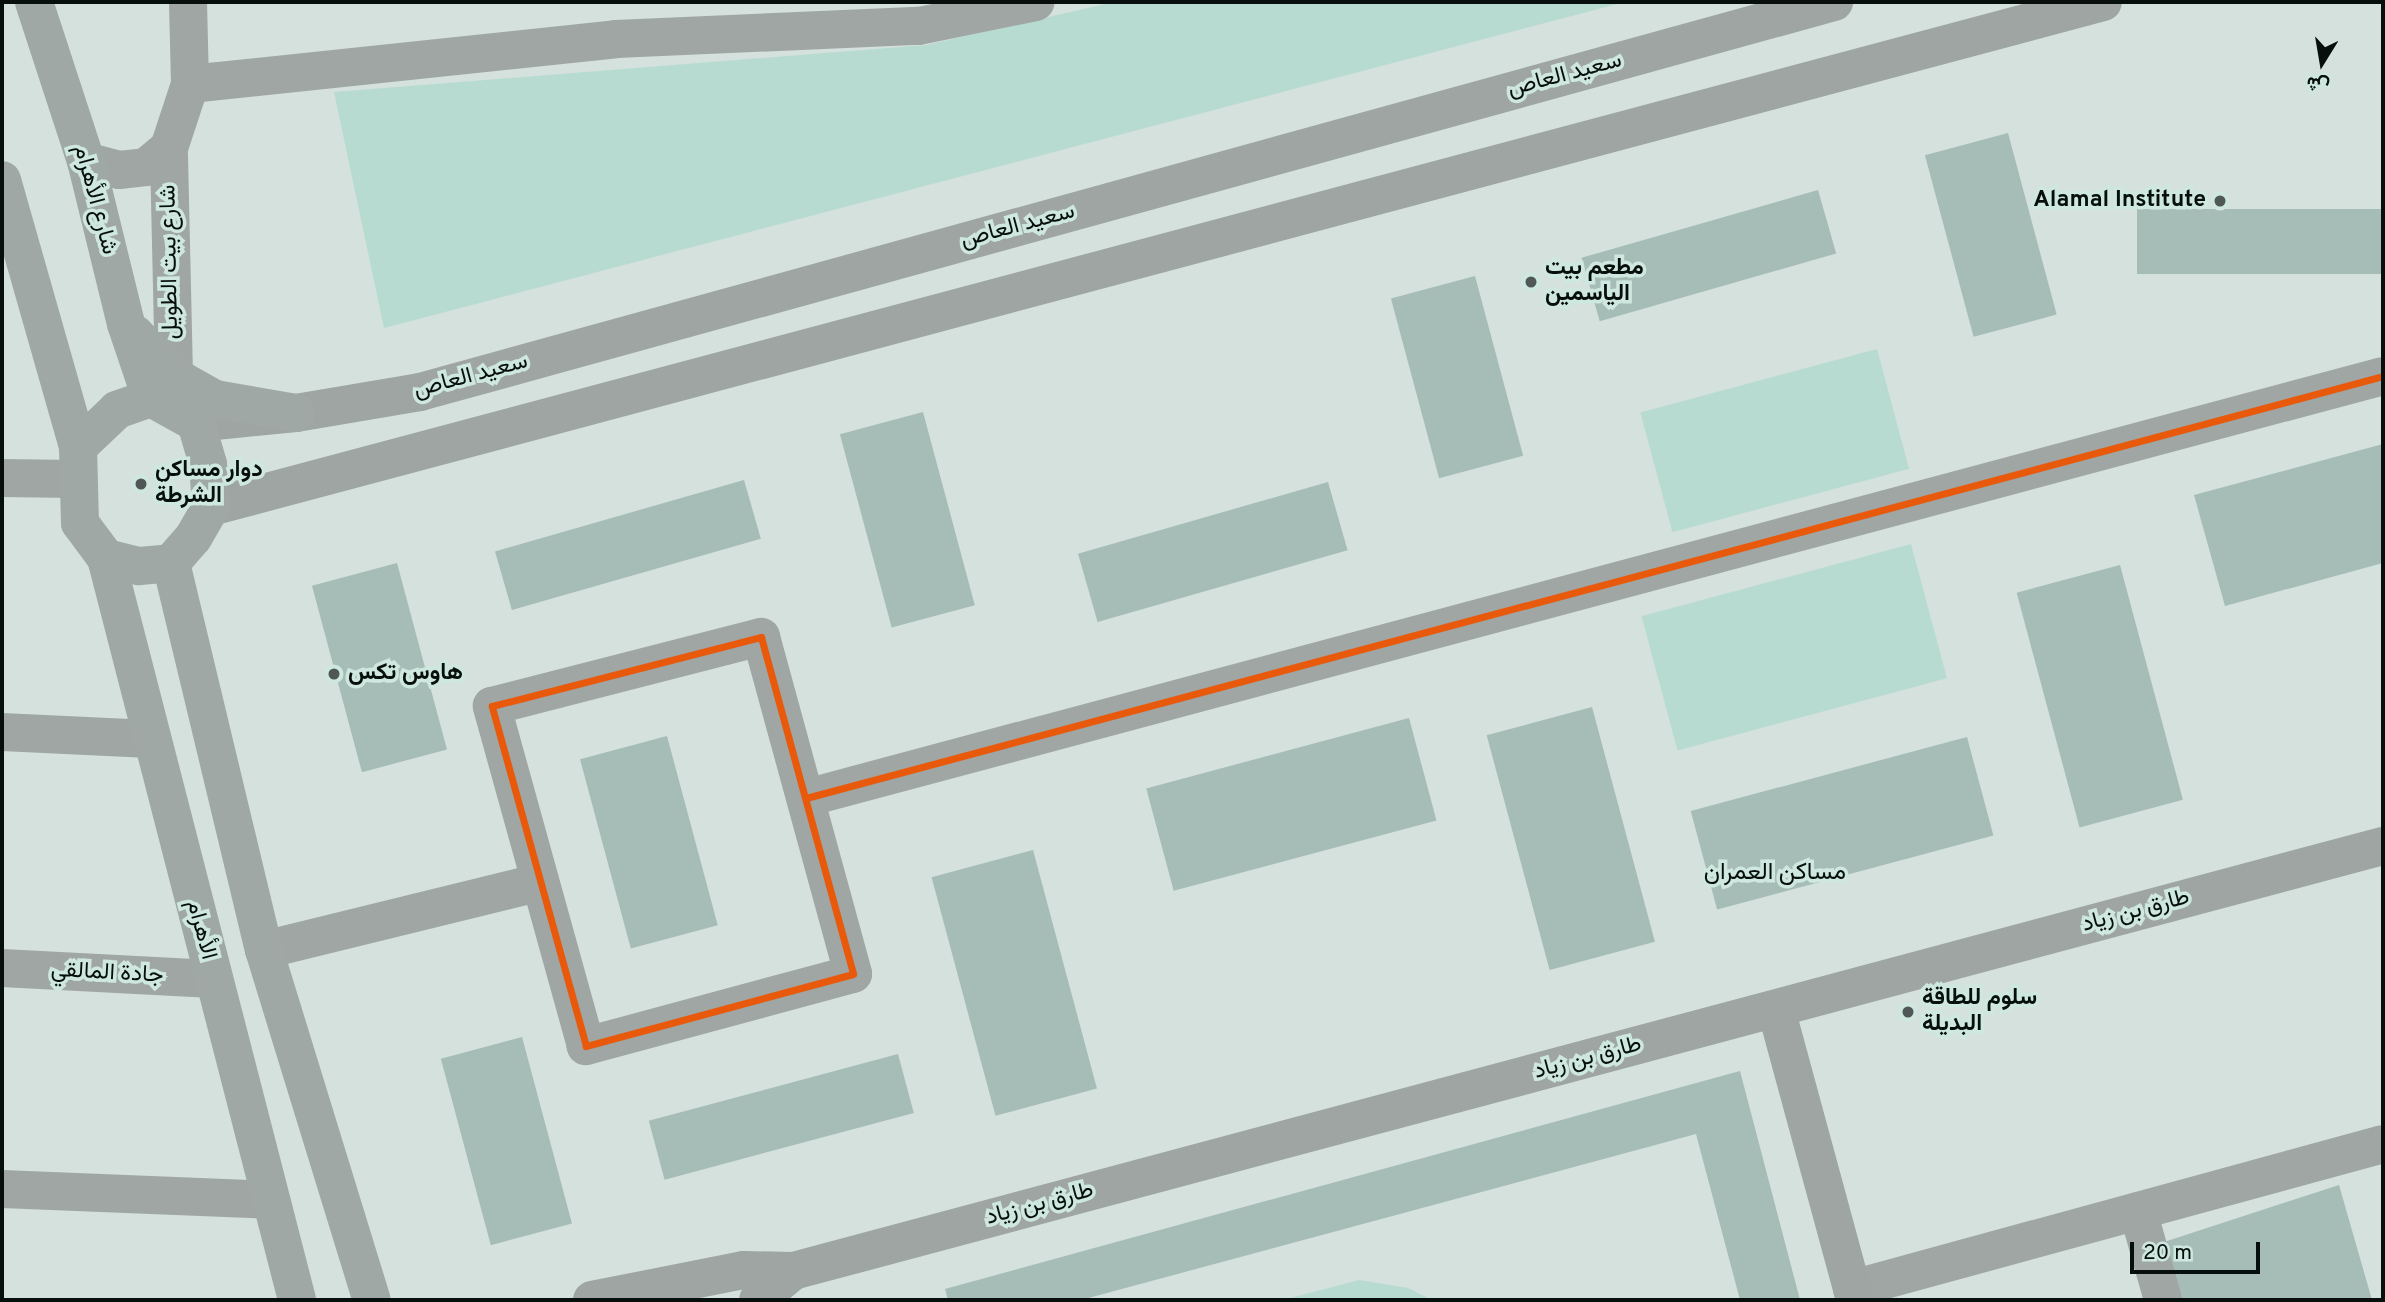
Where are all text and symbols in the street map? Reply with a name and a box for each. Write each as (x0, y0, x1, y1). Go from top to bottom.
north arrow (2287, 28, 2357, 98)
street label: سعيد العاص (1505, 48, 1625, 104)
text: ش (2304, 70, 2331, 98)
street label: شارع الأهرام (66, 142, 122, 258)
street label: شارع بيت الطويل (156, 184, 186, 340)
place label: Alamal Institute (2033, 187, 2206, 215)
marker: Alamal Institute (2212, 193, 2228, 209)
street label: سعيد العاص (958, 199, 1078, 255)
place label: مطعم بيت الياسمين (1545, 255, 1644, 309)
marker: مطعم بيت الياسمين (1523, 274, 1539, 290)
street label: سعيد العاص (411, 349, 531, 405)
place label: دوار مساكن الشرطة (155, 457, 263, 511)
marker: دوار مساكن الشرطة (133, 476, 149, 492)
place label: هاوس تكس (348, 660, 463, 688)
marker: هاوس تكس (326, 666, 342, 682)
district label: مساكن العمران (1704, 860, 1846, 888)
street label: طارق بن زياد (2079, 884, 2193, 940)
street label: الأهرام (179, 897, 221, 963)
street label: جادة المالقي (50, 957, 164, 991)
place label: سلوم للطاقة البديلة (1922, 985, 2037, 1039)
marker: سلوم للطاقة البديلة (1900, 1004, 1916, 1020)
street label: طارق بن زياد (1531, 1031, 1645, 1087)
street label: طارق بن زياد (983, 1177, 1097, 1233)
scale bar (2133, 1228, 2262, 1272)
text: 20 m (2143, 1240, 2192, 1267)

